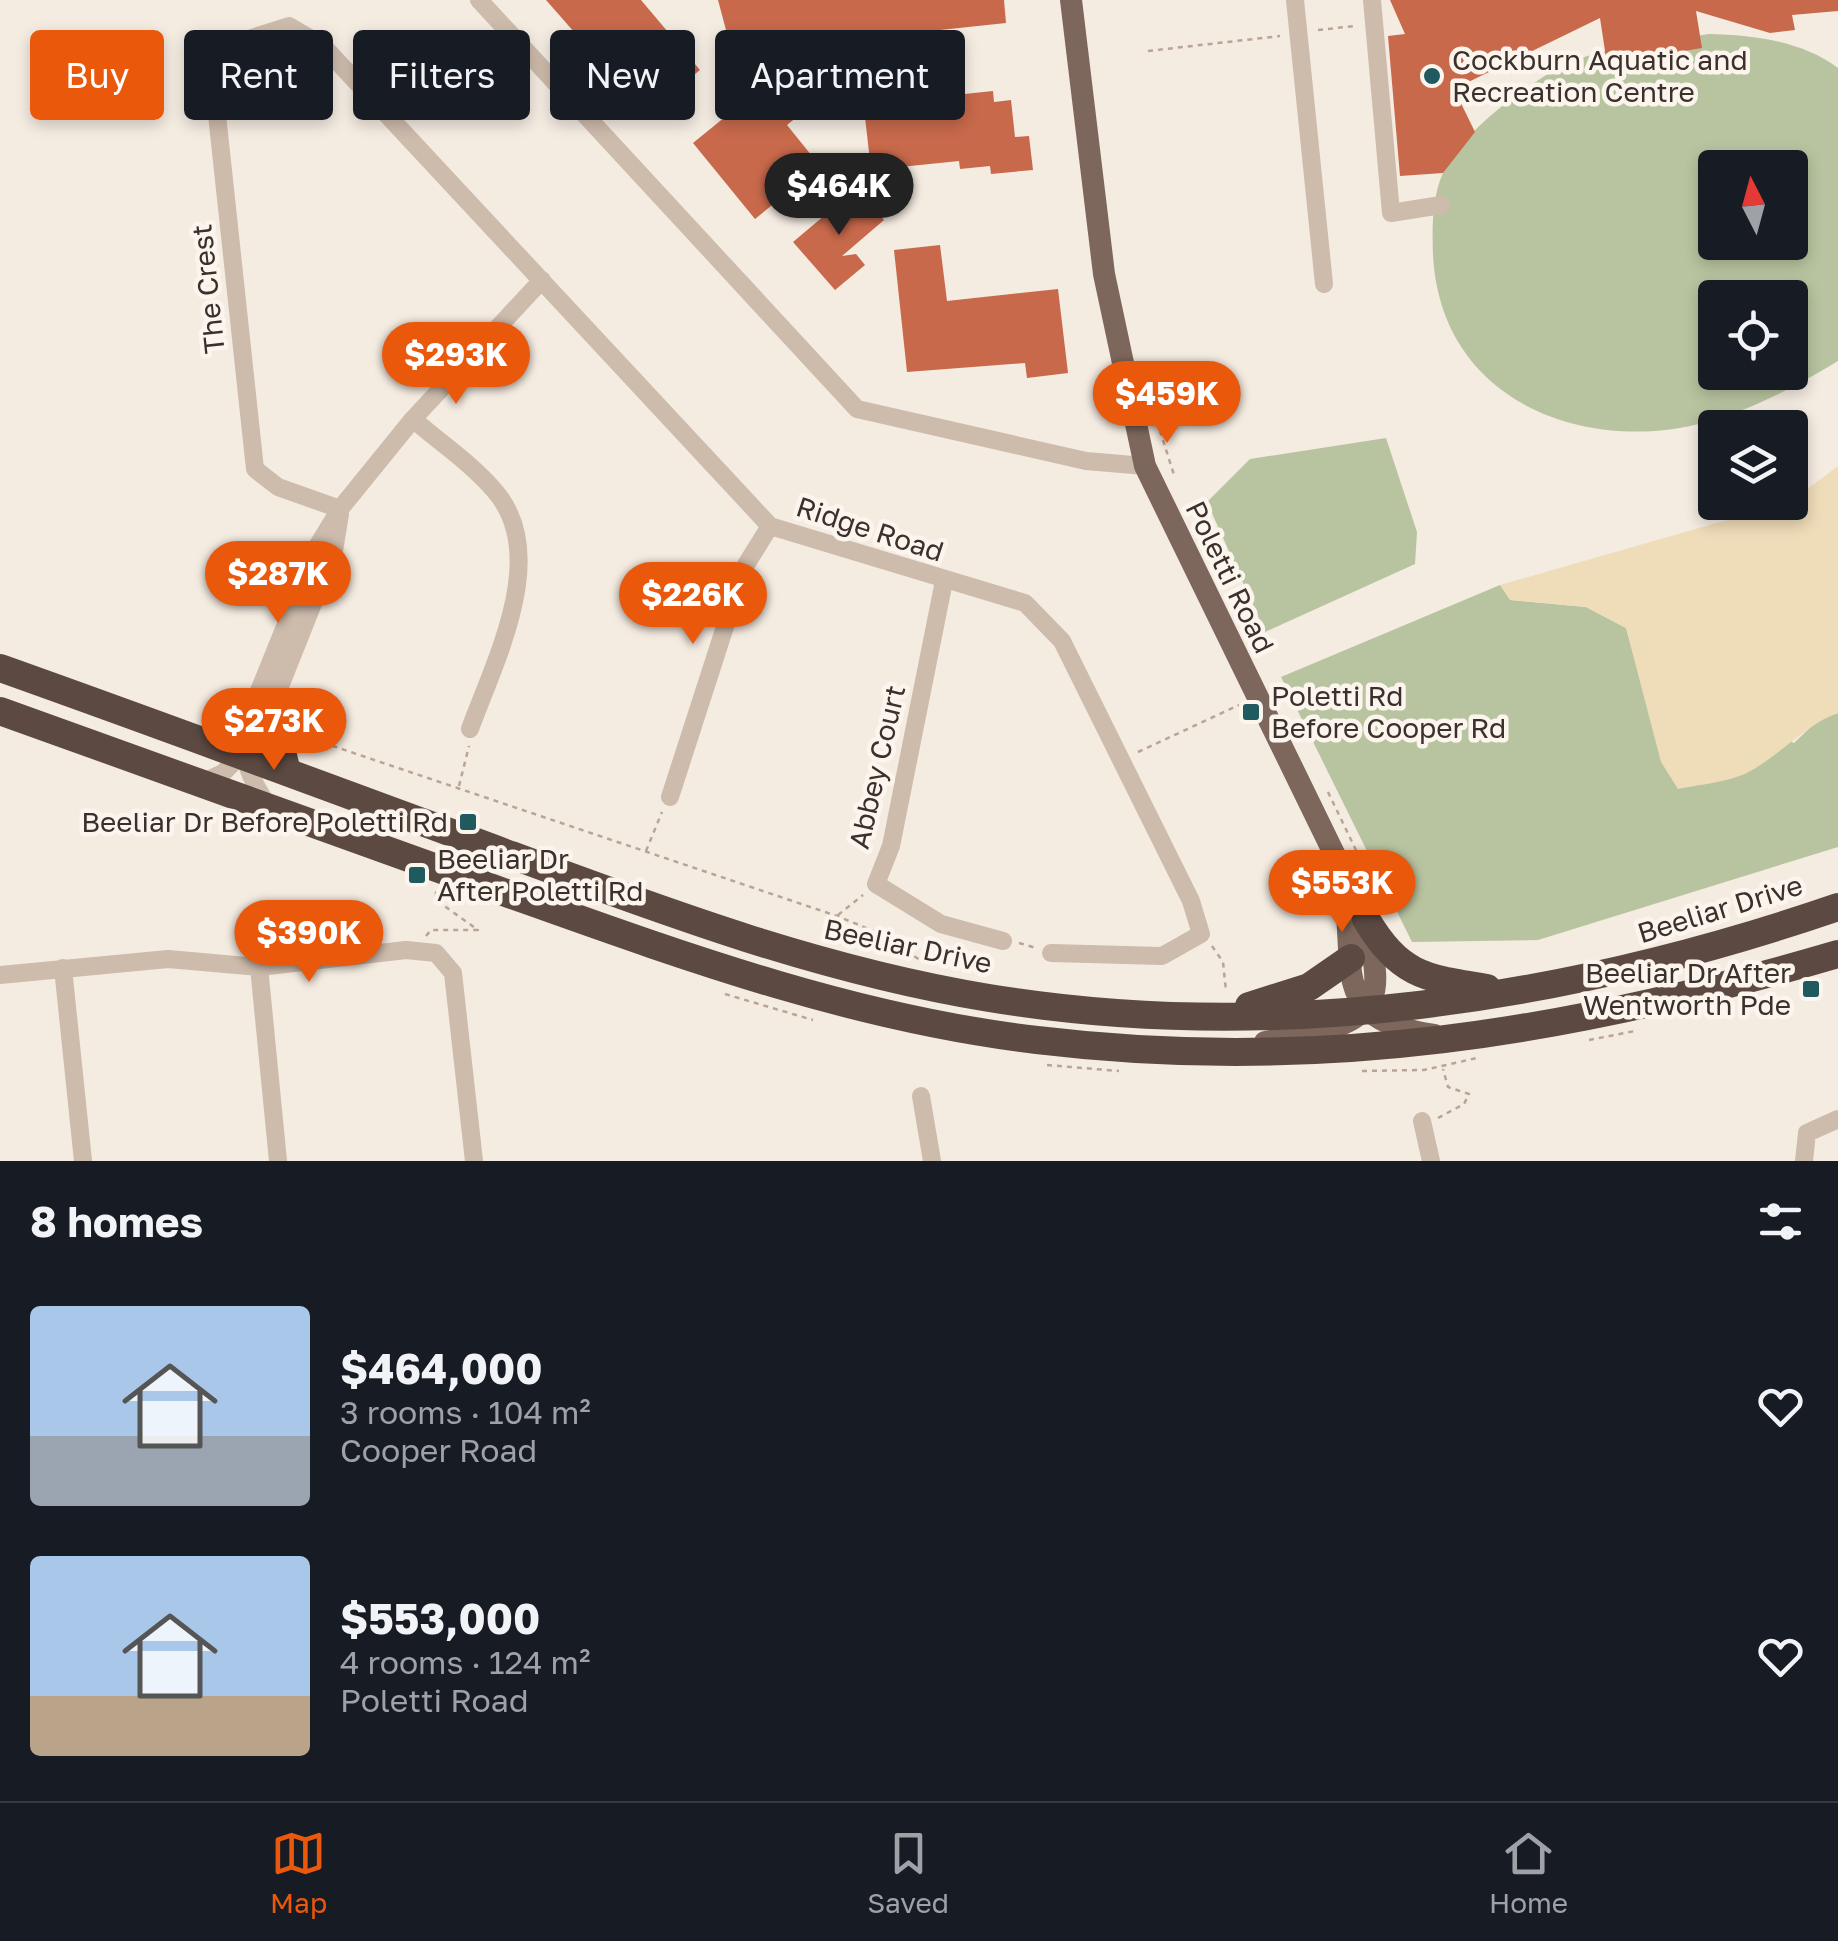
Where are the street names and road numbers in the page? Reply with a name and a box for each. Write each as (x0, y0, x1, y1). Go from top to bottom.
street label: The Crest (184, 223, 231, 355)
street label: Ridge Road (792, 489, 948, 568)
street label: Poletti Road (1179, 495, 1281, 658)
street label: Abbey Court (842, 682, 911, 852)
street label: Beeliar Drive (1633, 868, 1806, 949)
street label: Beeliar Drive (821, 912, 995, 979)

